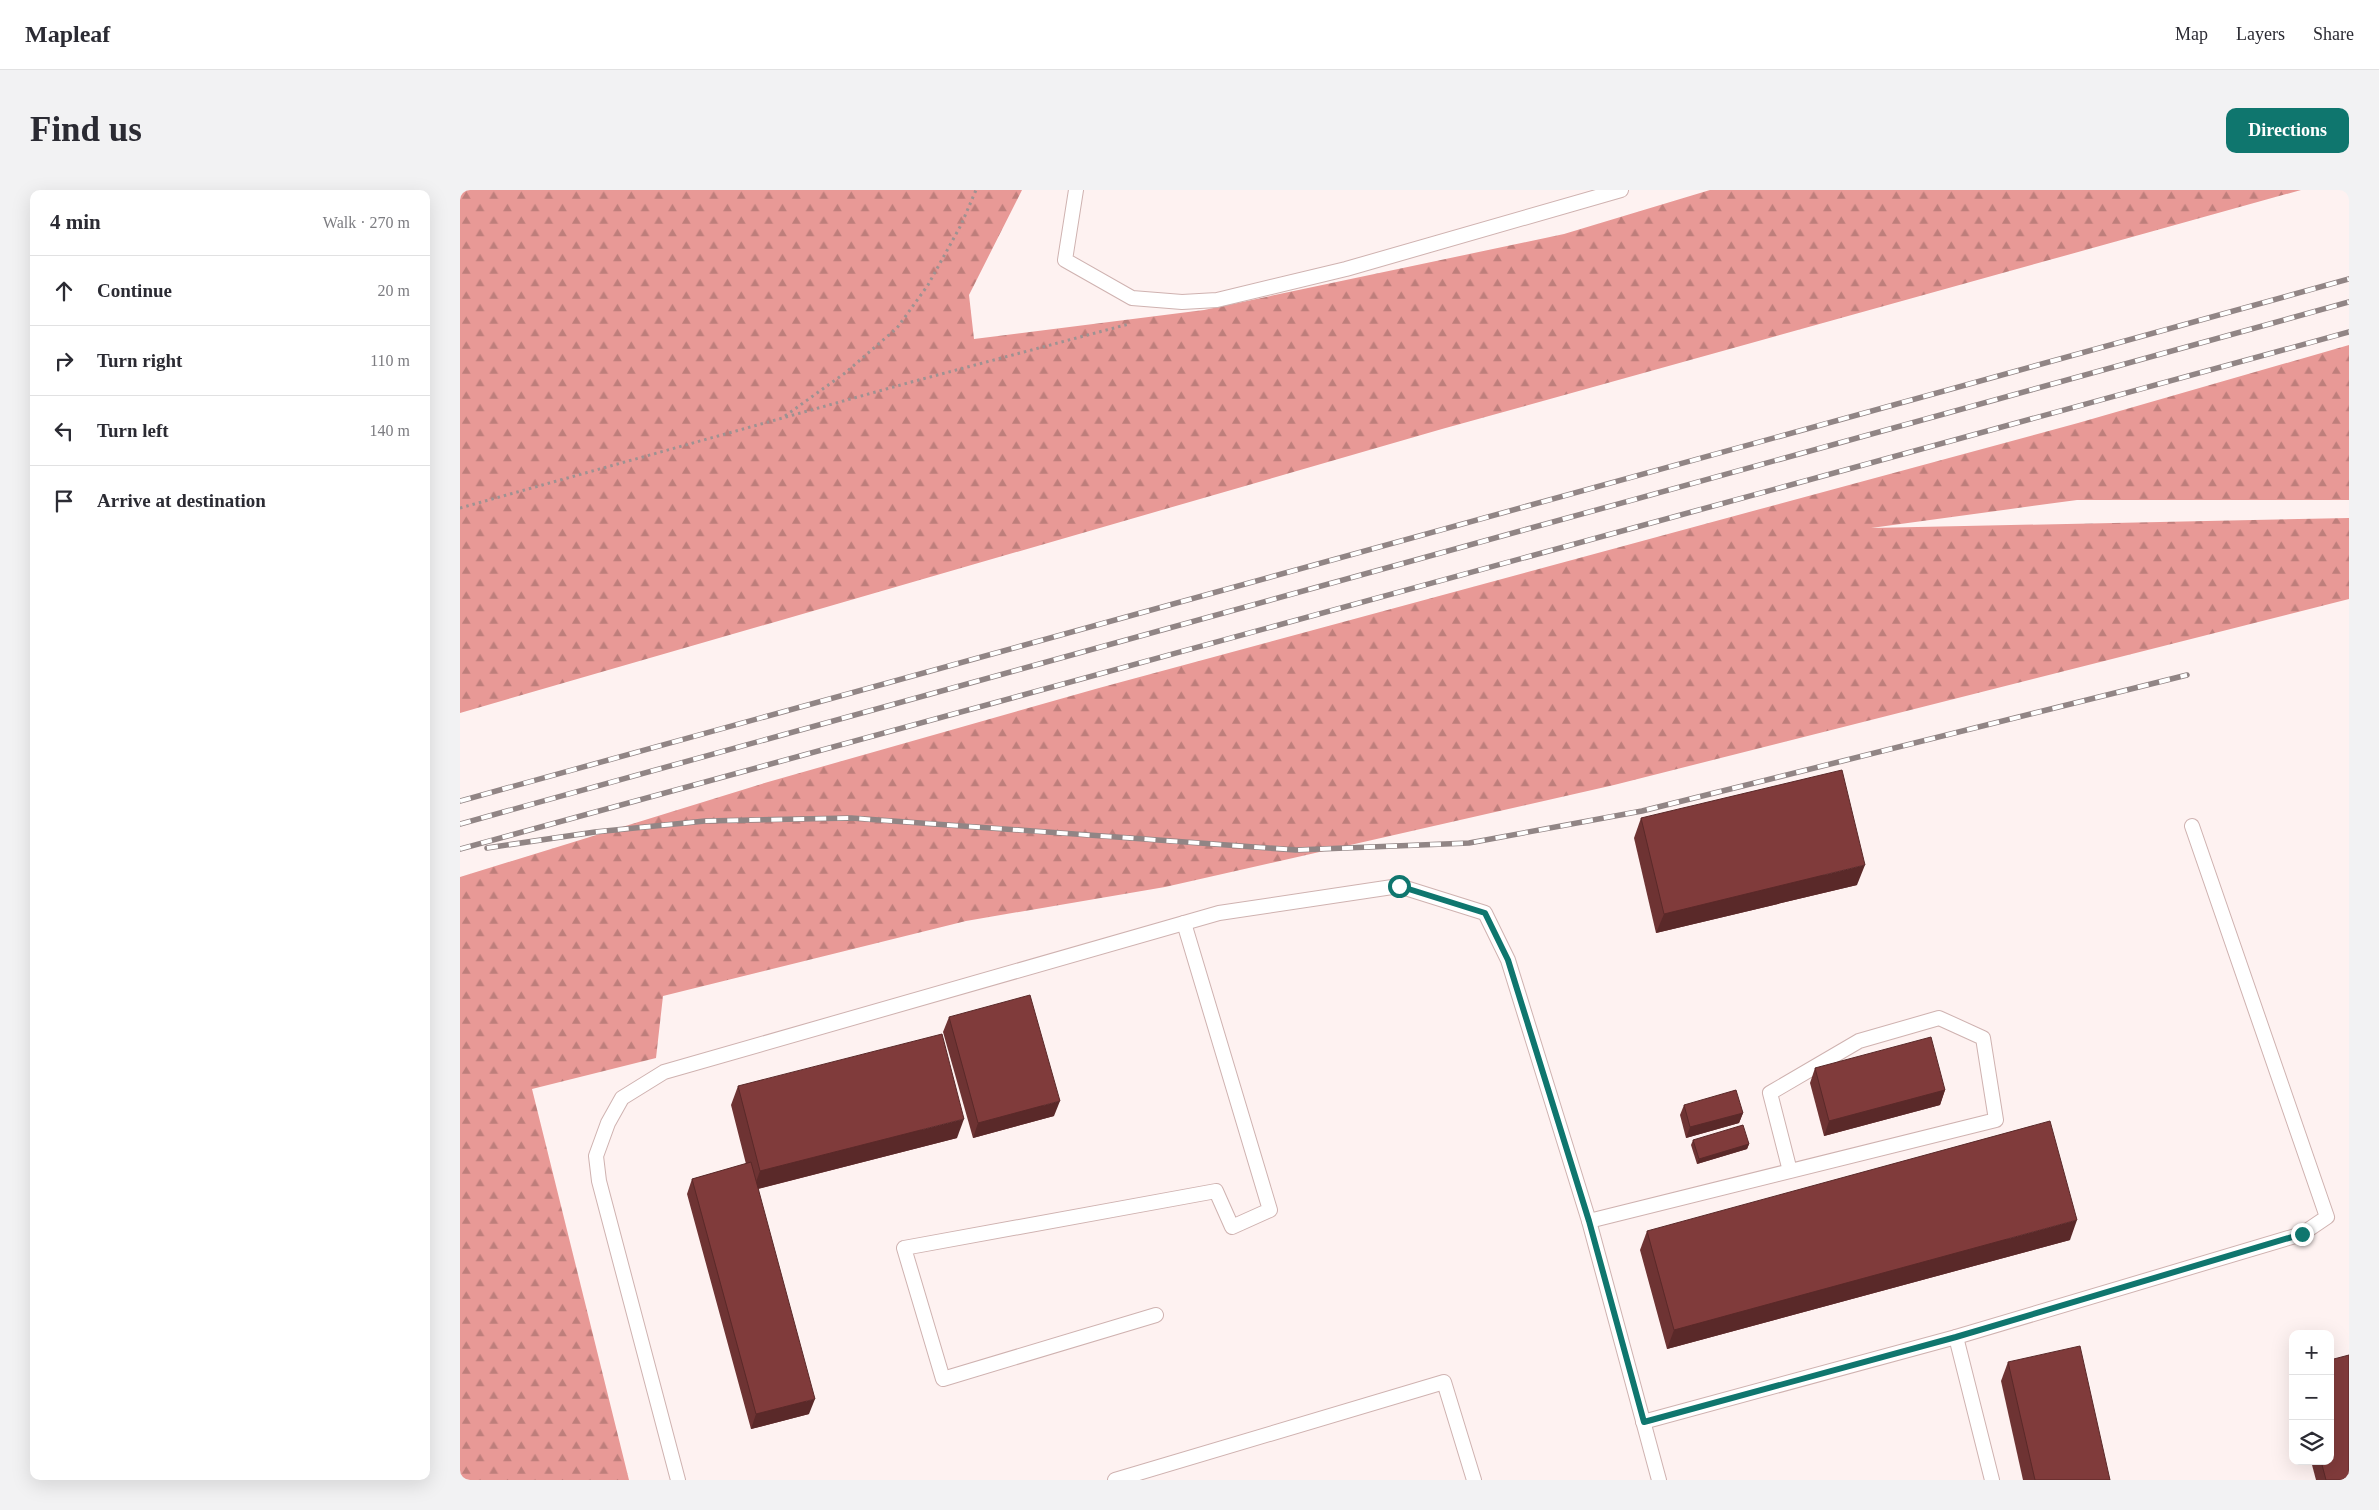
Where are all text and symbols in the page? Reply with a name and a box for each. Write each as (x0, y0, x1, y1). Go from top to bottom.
text: Mapleaf (25, 21, 110, 47)
text: Map (2175, 24, 2208, 44)
text: Layers (2236, 24, 2285, 44)
text: Share (2313, 24, 2354, 44)
button: Directions (2226, 108, 2349, 153)
text: Find us (30, 110, 142, 149)
text: 4 min (50, 210, 101, 234)
text: Walk · 270 m (323, 214, 410, 231)
icon: ahead (50, 277, 78, 305)
text: Continue (97, 280, 172, 301)
text: 20 m (378, 282, 410, 299)
icon: right (50, 347, 78, 375)
text: Turn right (97, 350, 182, 371)
text: 110 m (370, 352, 410, 369)
icon: left (50, 417, 78, 445)
text: Turn left (97, 420, 169, 441)
text: 140 m (370, 422, 410, 439)
icon: arrive (50, 487, 78, 515)
text: Arrive at destination (97, 490, 266, 511)
route start (1388, 875, 1411, 898)
route end (2291, 1223, 2314, 1246)
map controls (2289, 1330, 2334, 1465)
button: + (2289, 1330, 2334, 1375)
button: − (2289, 1375, 2334, 1420)
button: layers (2289, 1420, 2334, 1465)

